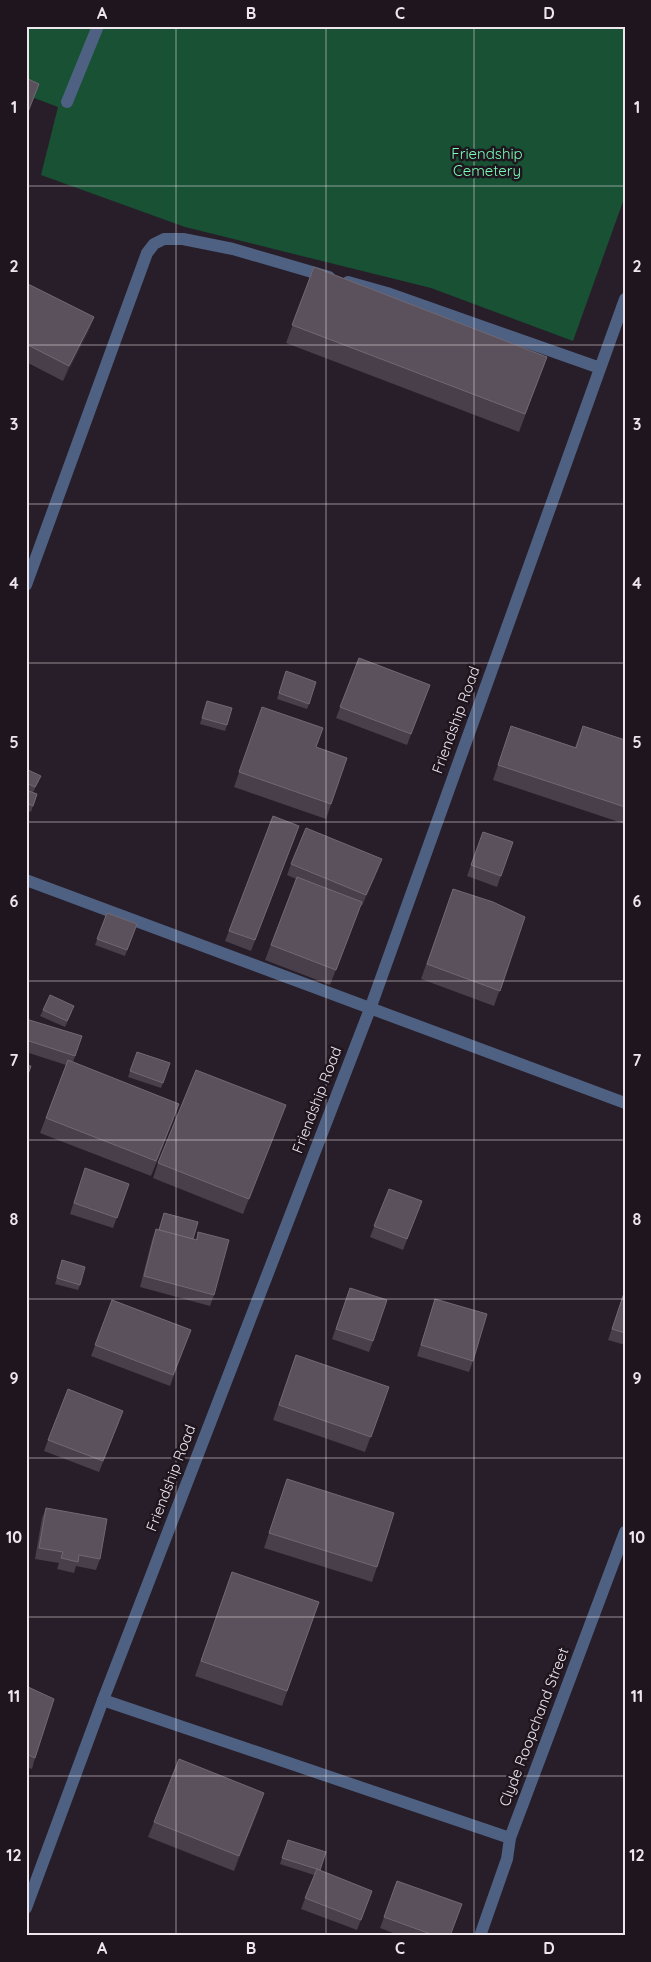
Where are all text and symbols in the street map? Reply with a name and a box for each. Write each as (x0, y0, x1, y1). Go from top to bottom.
text: A (97, 3, 108, 23)
text: B (246, 3, 256, 23)
text: C (395, 3, 405, 23)
text: D (543, 3, 555, 23)
text: 1 (11, 97, 17, 117)
text: 1 (634, 97, 640, 117)
park label: Friendship Cemetery (451, 144, 523, 180)
text: 2 (9, 256, 19, 276)
text: 2 (632, 256, 642, 276)
text: 3 (10, 414, 18, 434)
text: 3 (633, 414, 641, 434)
text: 4 (9, 573, 19, 593)
text: 4 (632, 573, 642, 593)
street label: Friendship Road (427, 664, 484, 776)
text: 5 (9, 732, 19, 752)
text: 5 (632, 732, 642, 752)
text: 6 (10, 891, 19, 911)
text: 6 (633, 891, 642, 911)
street label: Friendship Road (287, 1044, 346, 1156)
text: 7 (10, 1050, 19, 1070)
text: 7 (633, 1050, 642, 1070)
text: 8 (10, 1209, 19, 1229)
text: 8 (633, 1209, 642, 1229)
text: 9 (9, 1368, 19, 1388)
text: 9 (632, 1368, 642, 1388)
street label: Friendship Road (141, 1422, 200, 1534)
text: 10 (6, 1527, 22, 1547)
text: 10 (629, 1527, 645, 1547)
street label: Clyde Roopchand Street (494, 1645, 573, 1809)
text: 11 (8, 1686, 20, 1706)
text: 11 (631, 1686, 643, 1706)
text: 12 (6, 1845, 22, 1865)
text: 12 (629, 1845, 645, 1865)
text: A (97, 1938, 108, 1958)
text: B (246, 1938, 256, 1958)
text: C (395, 1938, 405, 1958)
text: D (543, 1938, 555, 1958)

